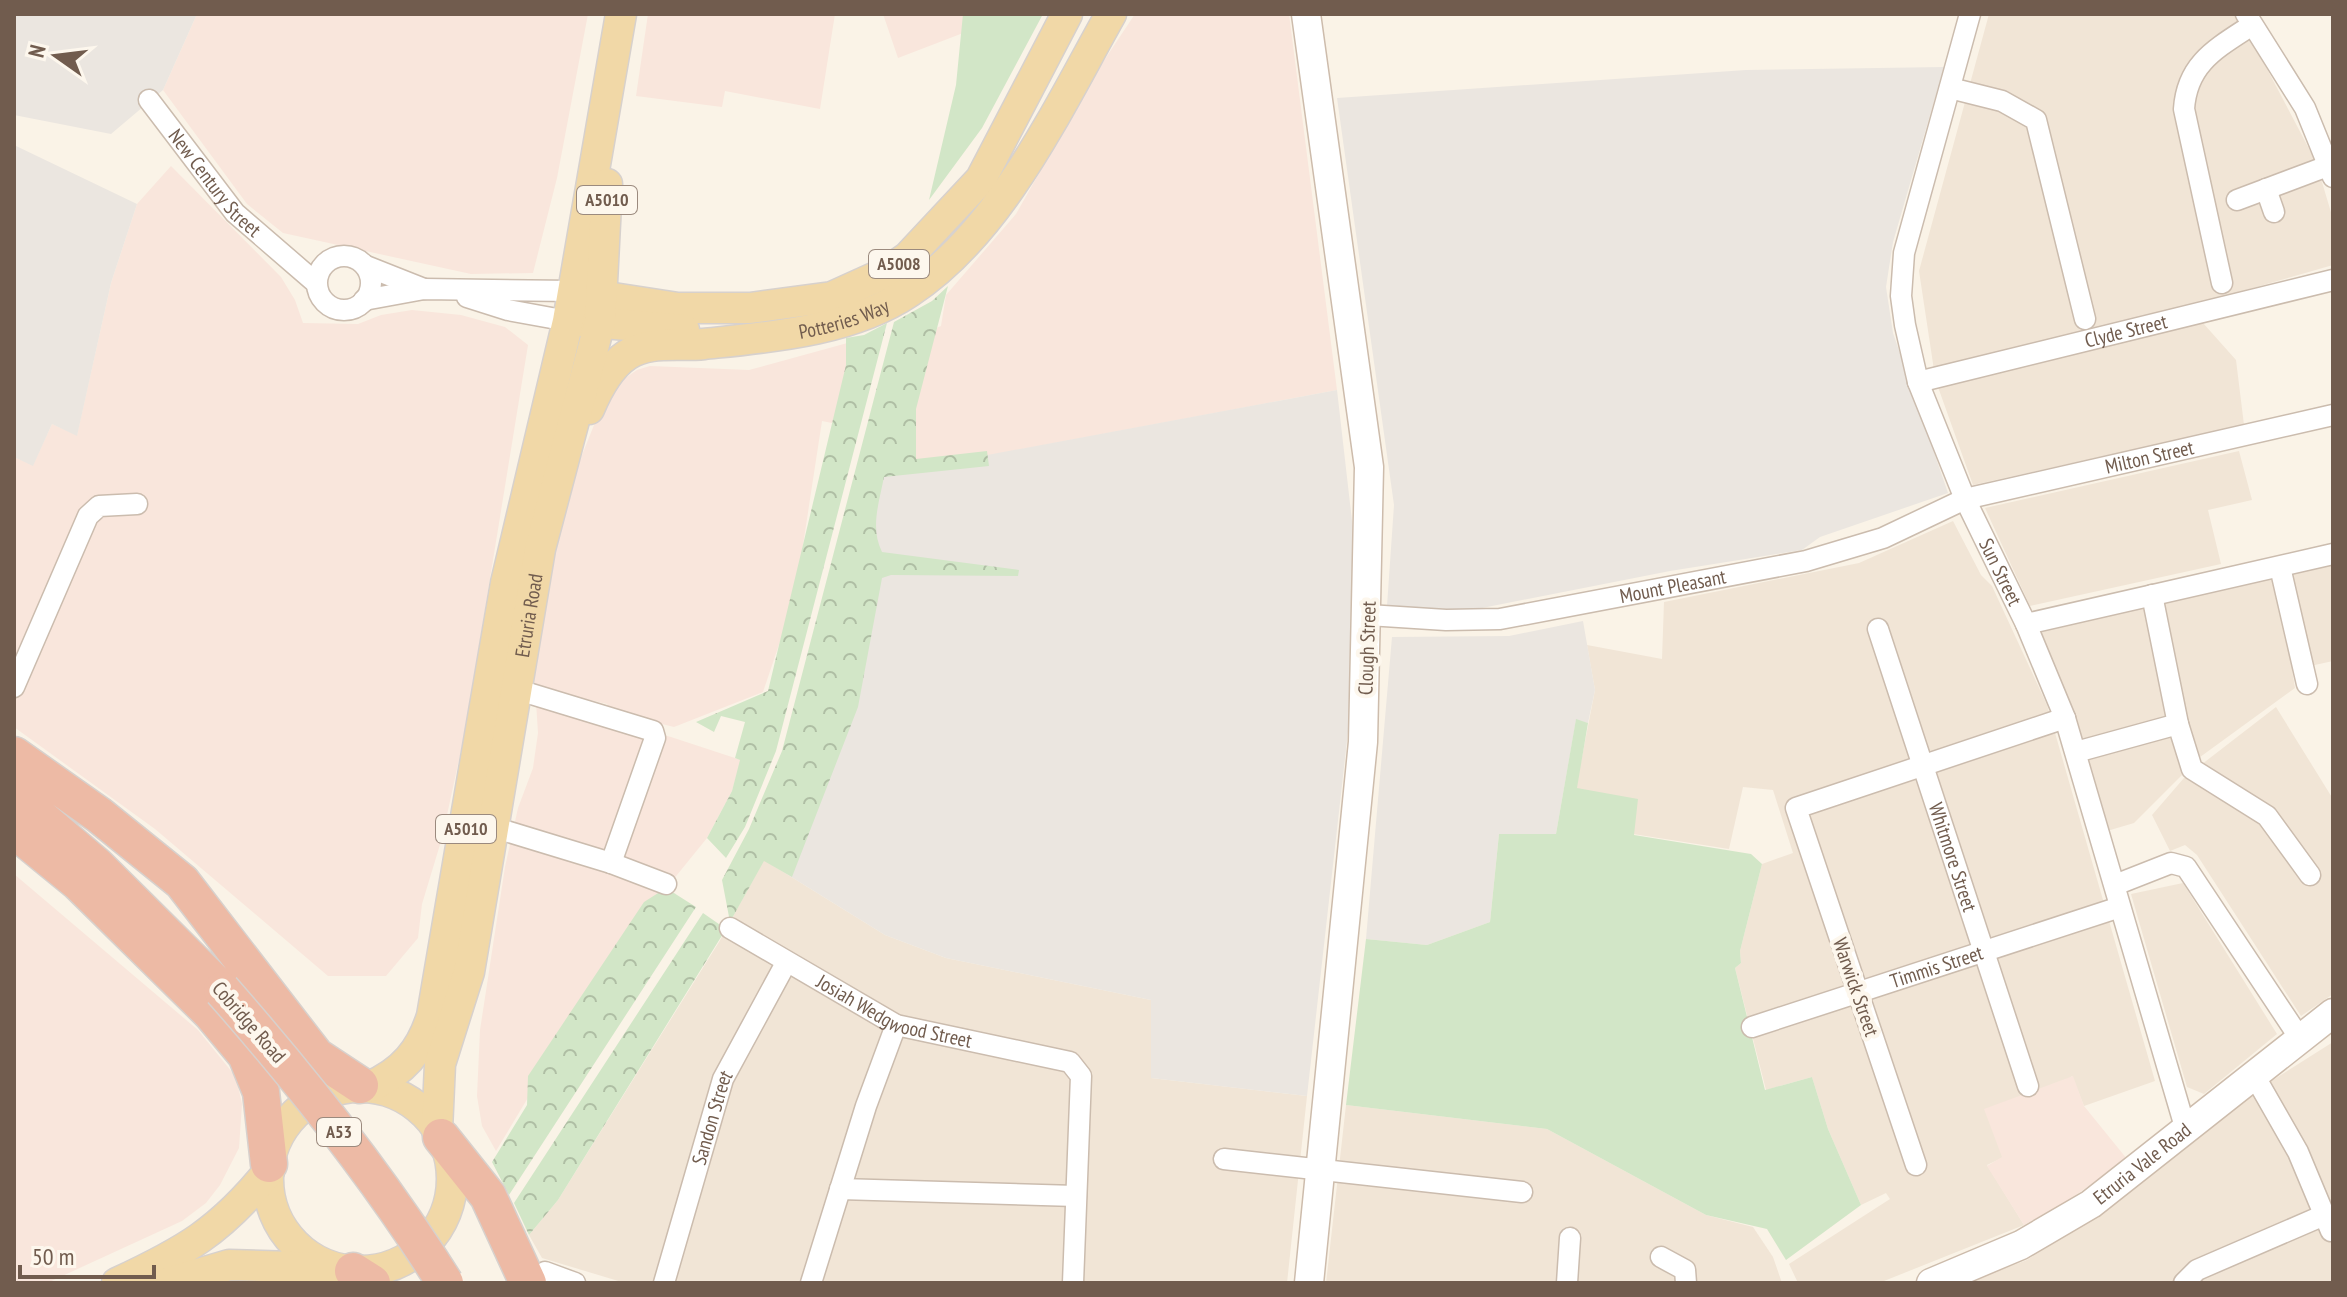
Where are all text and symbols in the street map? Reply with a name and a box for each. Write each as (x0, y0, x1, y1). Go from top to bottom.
north arrow (16, 16, 96, 96)
text: N (22, 42, 52, 60)
street label: New Century Street (163, 124, 267, 243)
road number: A5010 (577, 186, 637, 214)
road number: A5008 (869, 250, 929, 278)
street label: Potteries Way (796, 293, 894, 345)
street label: Clyde Street (2082, 308, 2170, 354)
street label: Milton Street (2103, 434, 2197, 480)
street label: Sun Street (1973, 534, 2028, 610)
street label: Mount Pleasant (1617, 563, 1729, 609)
street label: Etruria Road (509, 572, 549, 659)
street label: Clough Street (1352, 600, 1382, 696)
street label: Whitmore Street (1923, 799, 1983, 915)
road number: A5010 (436, 815, 496, 843)
street label: Warwick Street (1827, 934, 1885, 1040)
street label: Timmis Street (1887, 939, 1987, 994)
street label: Josiah Wedgwood Street (811, 968, 975, 1054)
street label: Cobridge Road (206, 976, 292, 1068)
street label: Sandon Street (686, 1065, 739, 1168)
street label: Etruria Vale Road (2088, 1117, 2196, 1210)
road number: A53 (317, 1118, 361, 1146)
scale bar (20, 1229, 154, 1279)
text: 50 m (32, 1241, 74, 1272)

